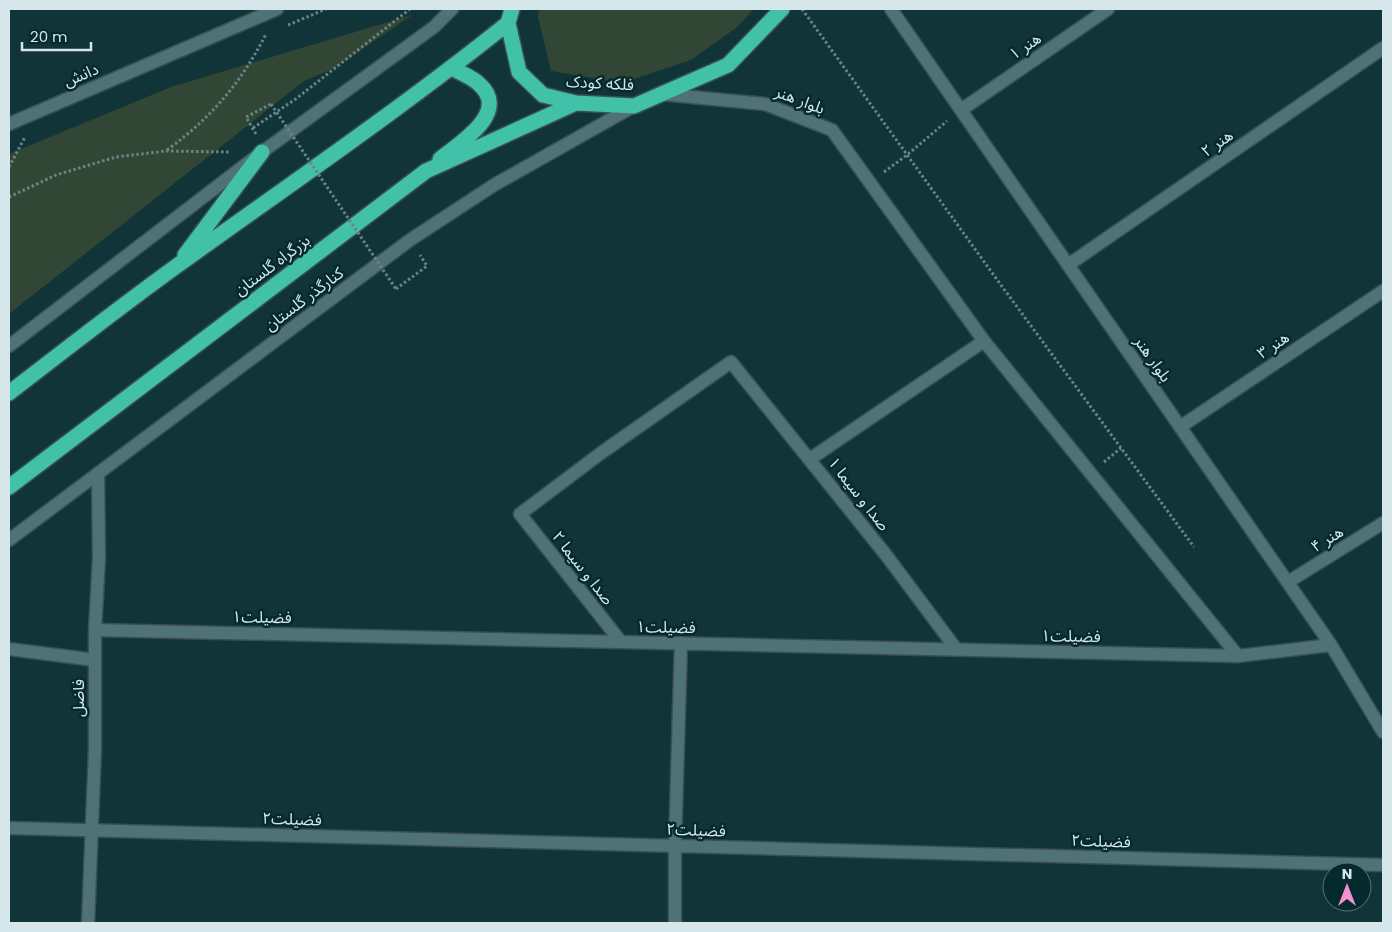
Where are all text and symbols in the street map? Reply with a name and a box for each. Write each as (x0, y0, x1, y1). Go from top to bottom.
scale bar (22, 20, 91, 52)
text: 20 m (30, 26, 68, 47)
street label: هنر ۱ (1004, 27, 1046, 65)
street label: دانش (60, 57, 102, 93)
street label: فلکه کودک (565, 70, 635, 96)
street label: بلوار هنر (771, 80, 828, 120)
street label: هنر ۲ (1196, 124, 1238, 162)
street label: بزرگراه گلستان (229, 229, 315, 301)
street label: کنارگذر گلستان (260, 261, 349, 336)
street label: هنر ۳ (1252, 326, 1294, 364)
street label: بلوار هنر (1128, 330, 1177, 387)
street label: صدا و سیما ۱ (823, 452, 895, 536)
street label: هنر ۴ (1306, 520, 1348, 558)
street label: صدا و سیما ۲ (547, 526, 619, 610)
street label: فضیلت۱ (232, 605, 292, 629)
street label: فضیلت۱ (636, 615, 696, 639)
street label: فضیلت۱ (1041, 624, 1101, 648)
street label: فاضل (67, 679, 90, 717)
street label: فضیلت۲ (262, 806, 322, 832)
street label: فضیلت۲ (666, 817, 726, 843)
street label: فضیلت۲ (1071, 828, 1131, 854)
north arrow (1322, 862, 1372, 912)
text: N (1342, 864, 1352, 884)

